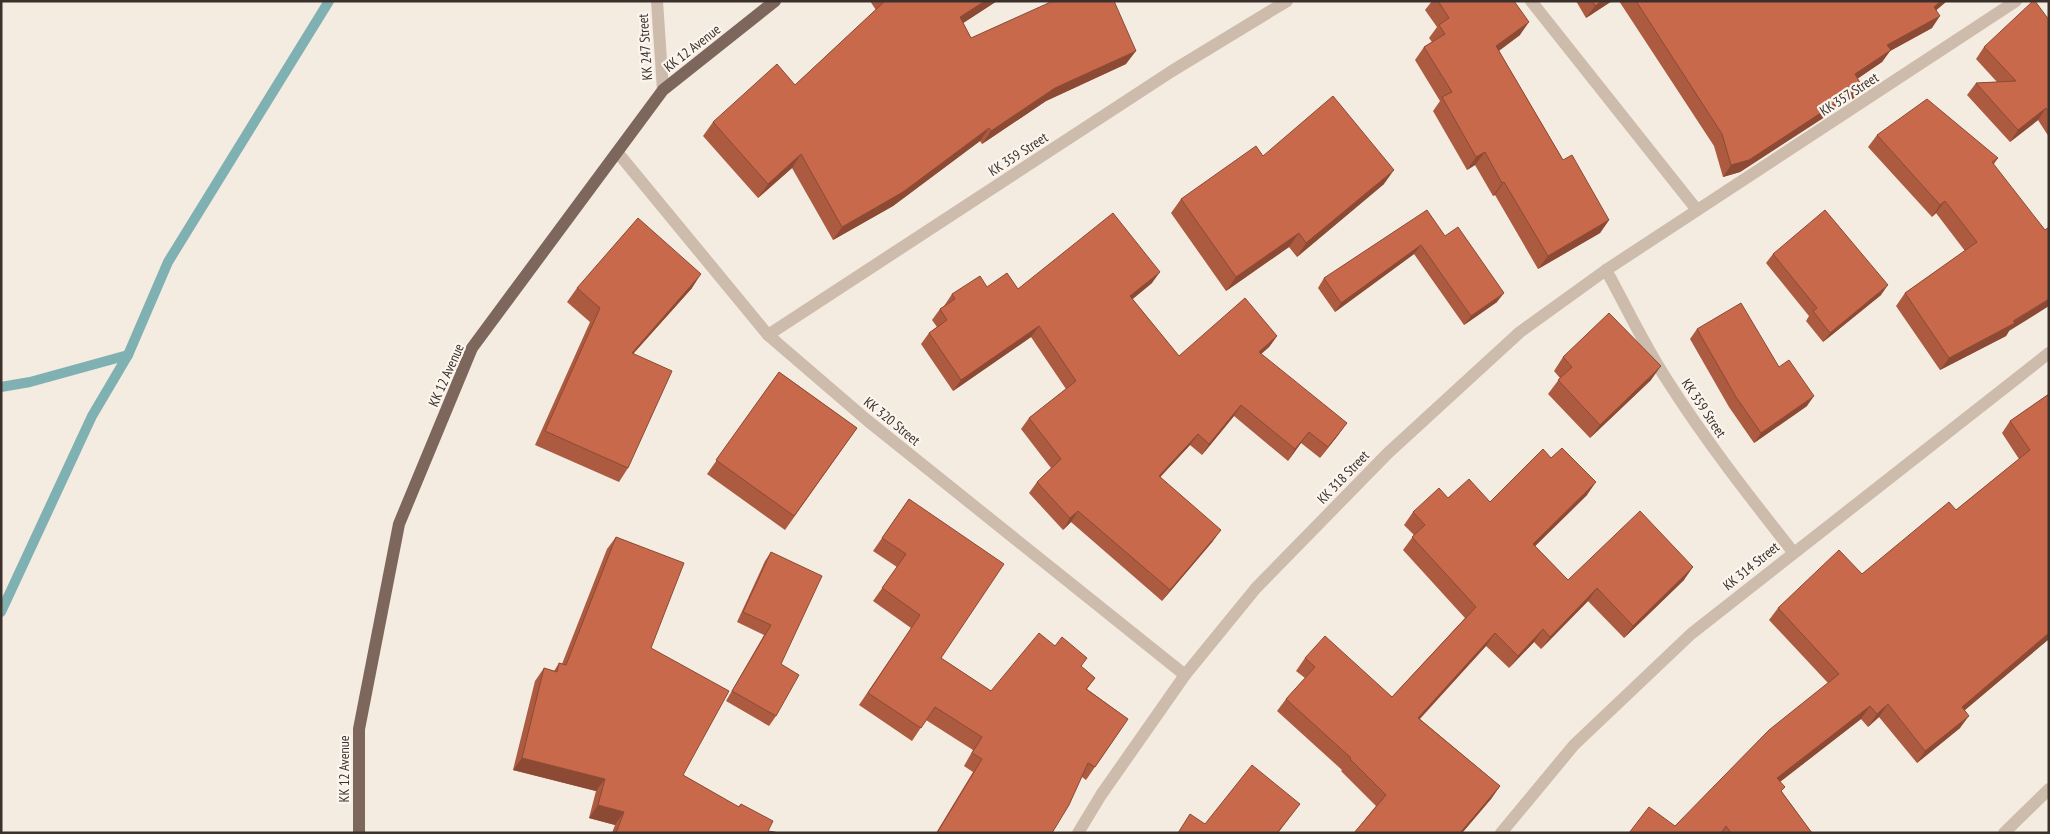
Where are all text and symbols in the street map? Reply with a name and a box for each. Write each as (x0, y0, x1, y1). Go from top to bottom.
street label: KK 247 Street (634, 13, 656, 81)
street label: KK 12 Avenue (660, 20, 724, 76)
street label: KK 357 Street (1816, 68, 1882, 120)
street label: KK 359 Street (985, 128, 1051, 180)
street label: KK 12 Avenue (424, 341, 468, 409)
street label: KK 359 Street (1678, 375, 1730, 441)
street label: KK 320 Street (860, 393, 924, 449)
street label: KK 318 Street (1313, 446, 1373, 507)
street label: KK 314 Street (1719, 538, 1783, 594)
street label: KK 12 Avenue (335, 735, 353, 803)

